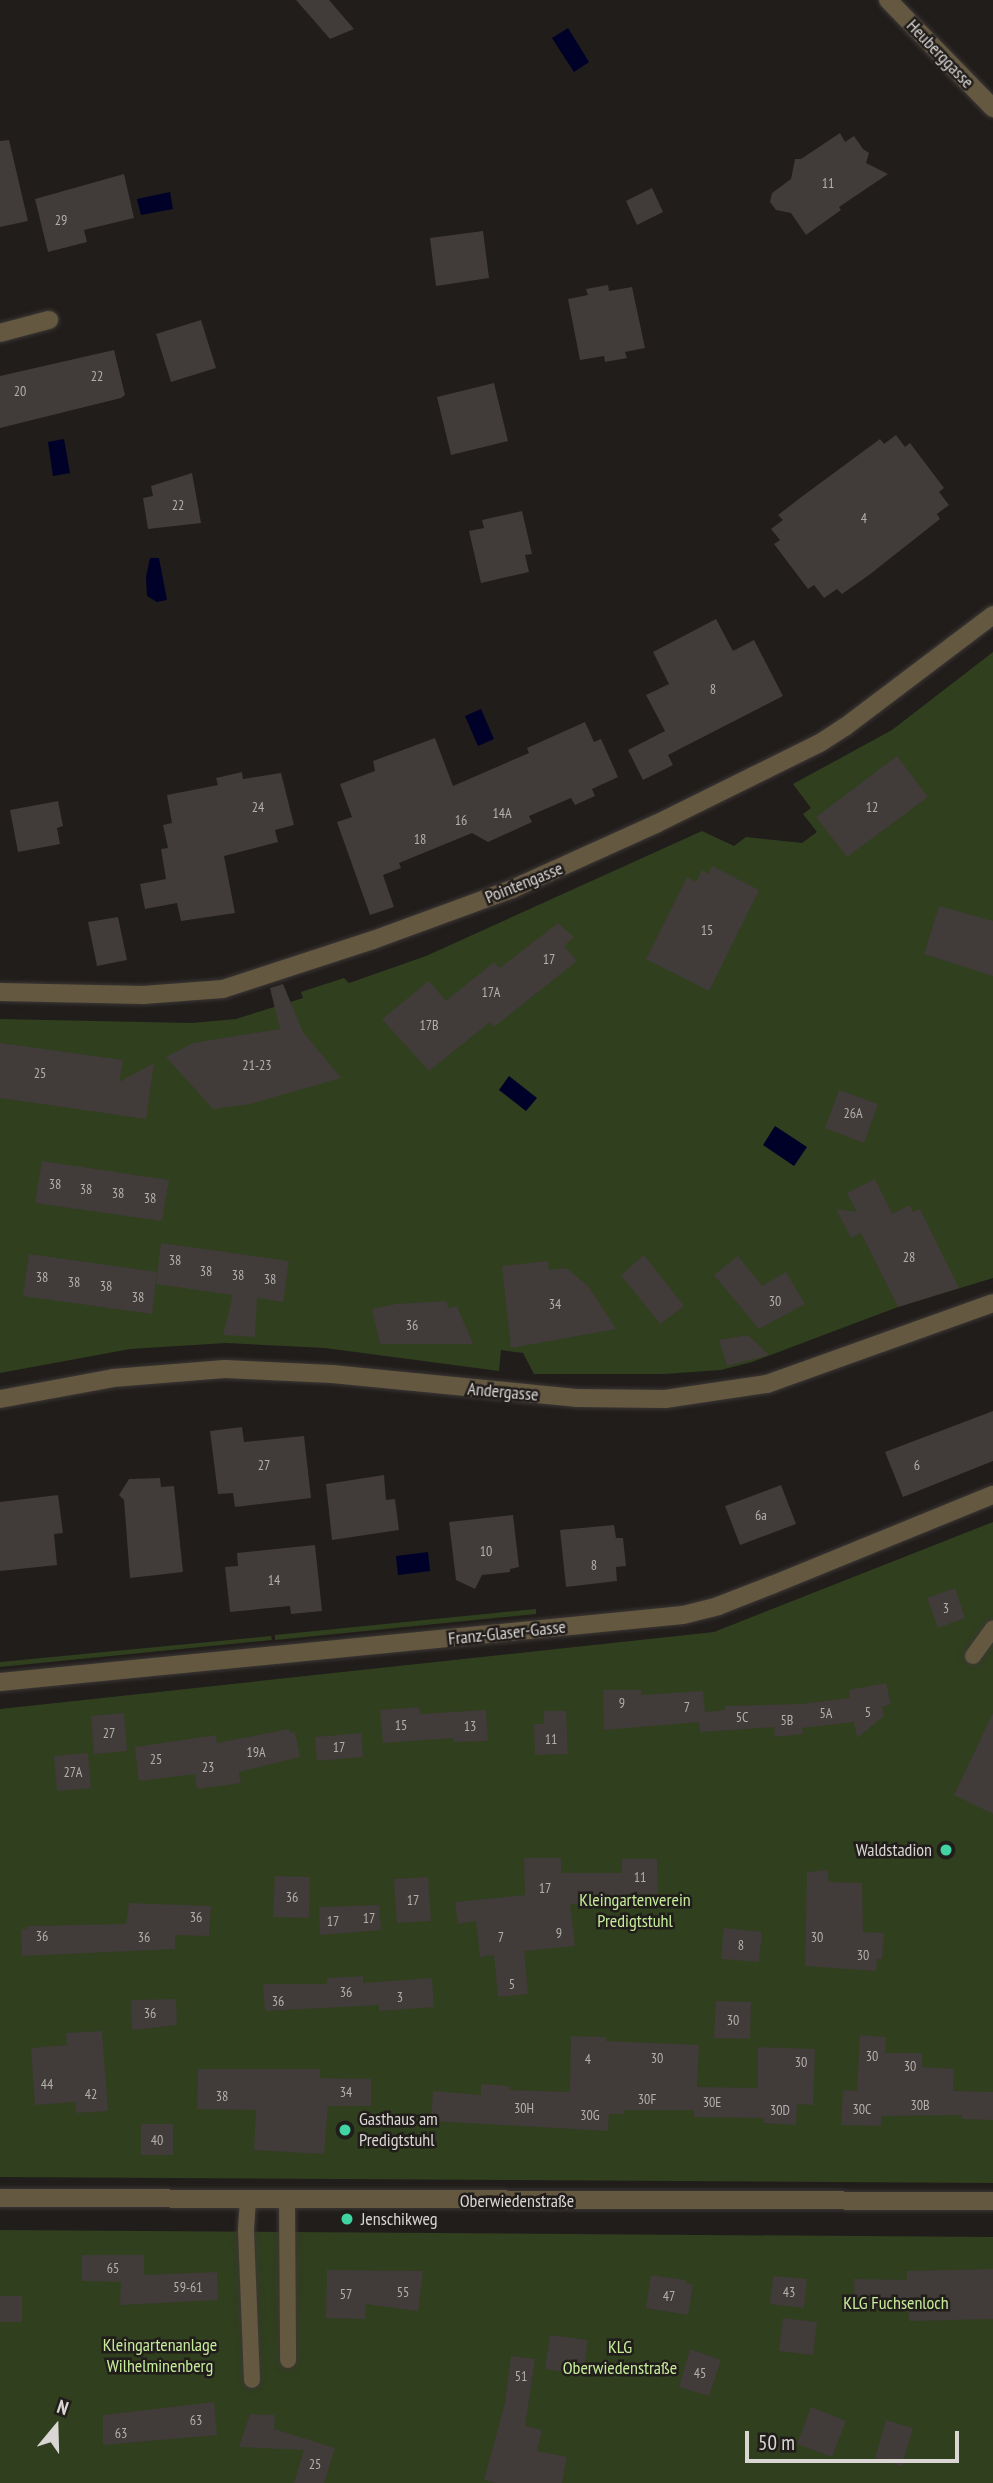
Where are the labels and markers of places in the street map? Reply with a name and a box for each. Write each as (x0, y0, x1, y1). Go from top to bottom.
place label: Waldstadion (856, 1839, 932, 1861)
marker: Waldstadion (938, 1842, 954, 1858)
place label: Gasthaus am Predigtstuhl (359, 2109, 438, 2152)
marker: Gasthaus am Predigtstuhl (337, 2122, 353, 2138)
place label: Jenschikweg (361, 2208, 437, 2230)
marker: Jenschikweg (339, 2211, 355, 2227)

